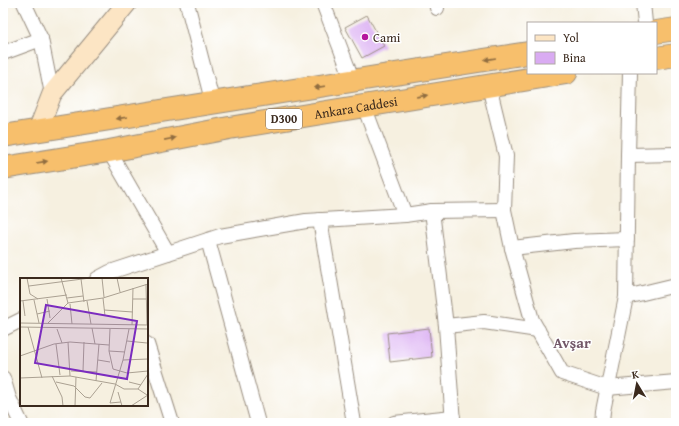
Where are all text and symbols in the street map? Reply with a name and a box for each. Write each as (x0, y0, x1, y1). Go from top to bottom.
legend (527, 22, 657, 74)
place label: Cami (373, 28, 401, 47)
text: Yol (563, 29, 580, 46)
marker: Cami (360, 32, 370, 42)
text: Bina (563, 49, 586, 66)
one-way arrow (483, 56, 496, 62)
one-way arrow (314, 84, 326, 90)
street label: Ankara Caddesi (313, 92, 399, 124)
one-way arrow (416, 93, 428, 99)
road number: D300 (266, 109, 302, 129)
one-way arrow (116, 115, 128, 121)
one-way arrow (163, 136, 176, 142)
one-way arrow (36, 159, 48, 165)
inset map (20, 278, 148, 406)
district label: Avşar (553, 332, 591, 353)
north arrow (617, 364, 657, 404)
text: K (630, 366, 640, 383)

